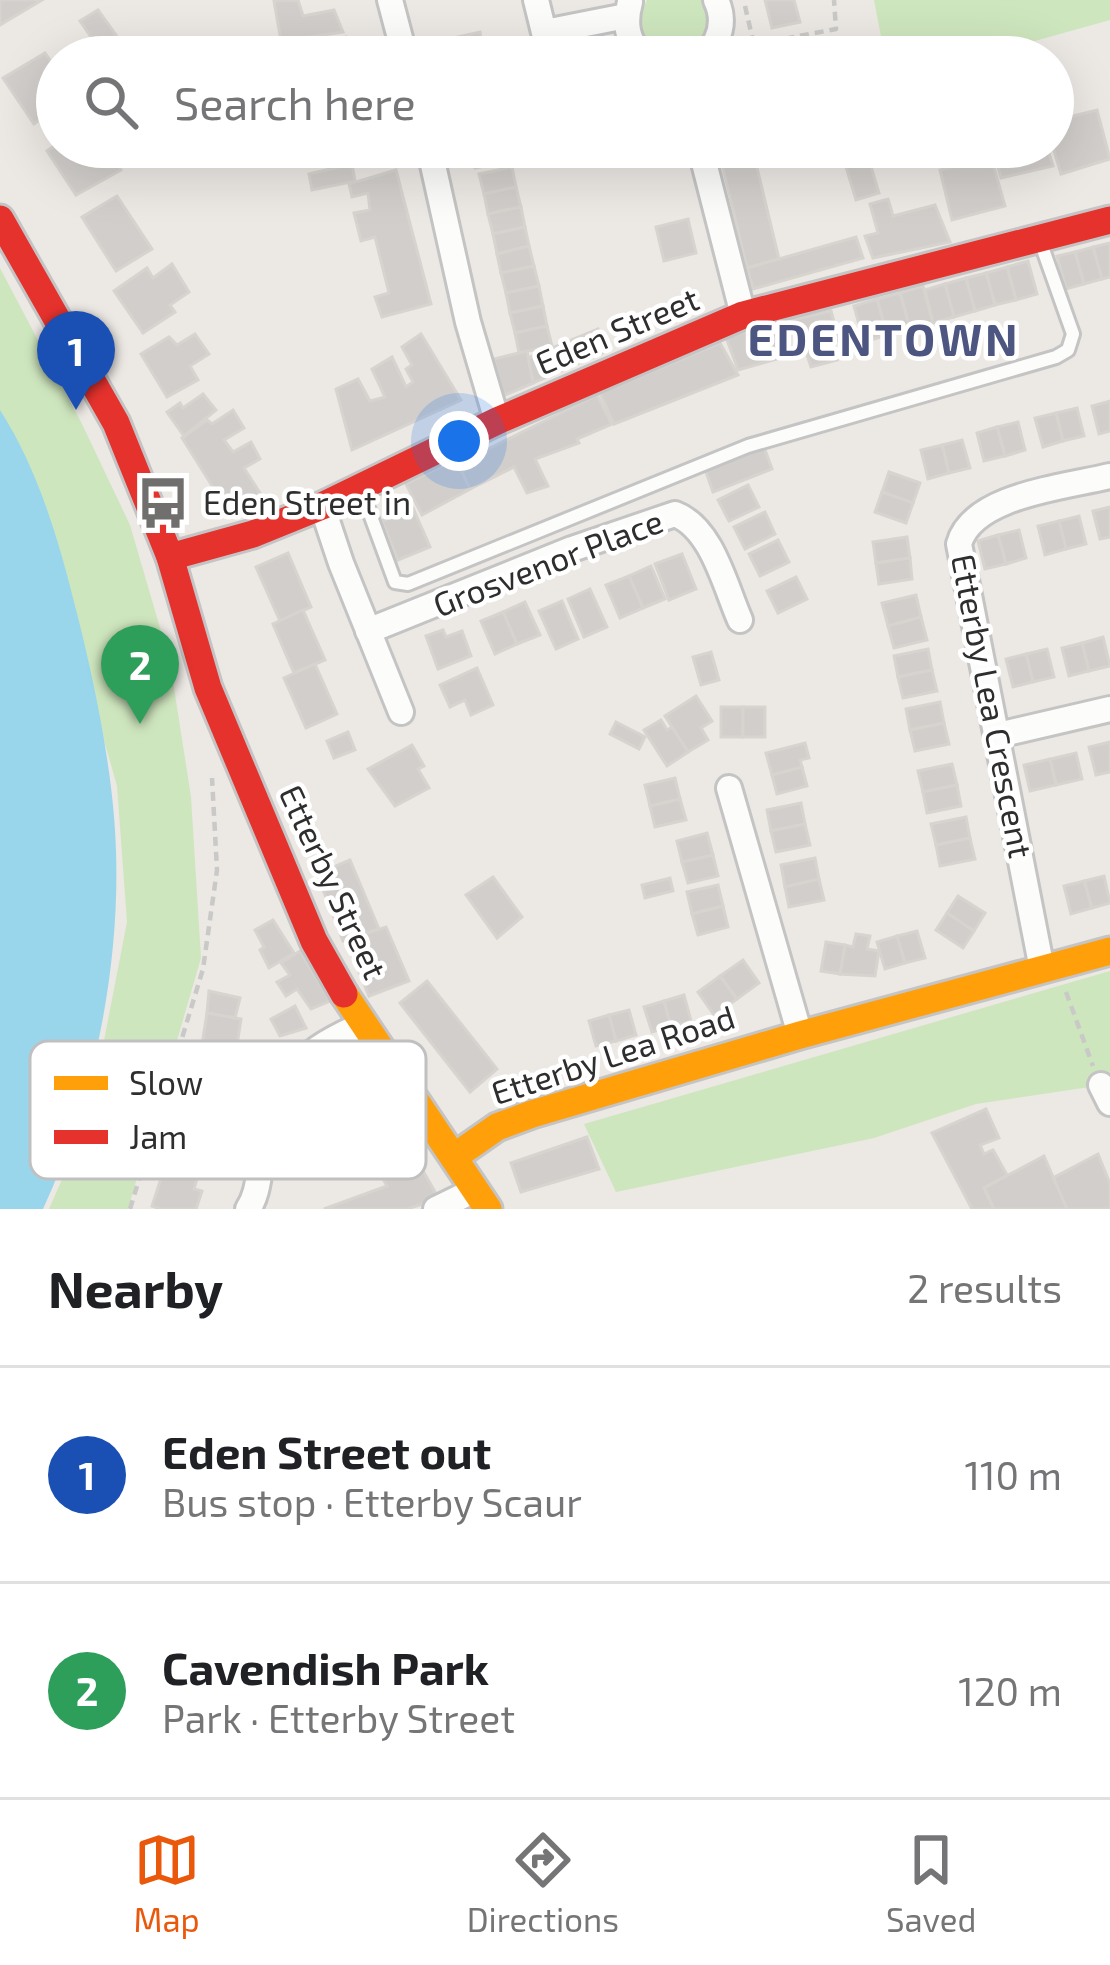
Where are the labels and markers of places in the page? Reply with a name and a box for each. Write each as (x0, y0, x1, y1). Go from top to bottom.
pin: 1 (37, 311, 115, 410)
bus stop icon: Eden Street in (134, 474, 192, 532)
place label: Eden Street in (203, 482, 411, 522)
pin: 2 (101, 625, 179, 724)

